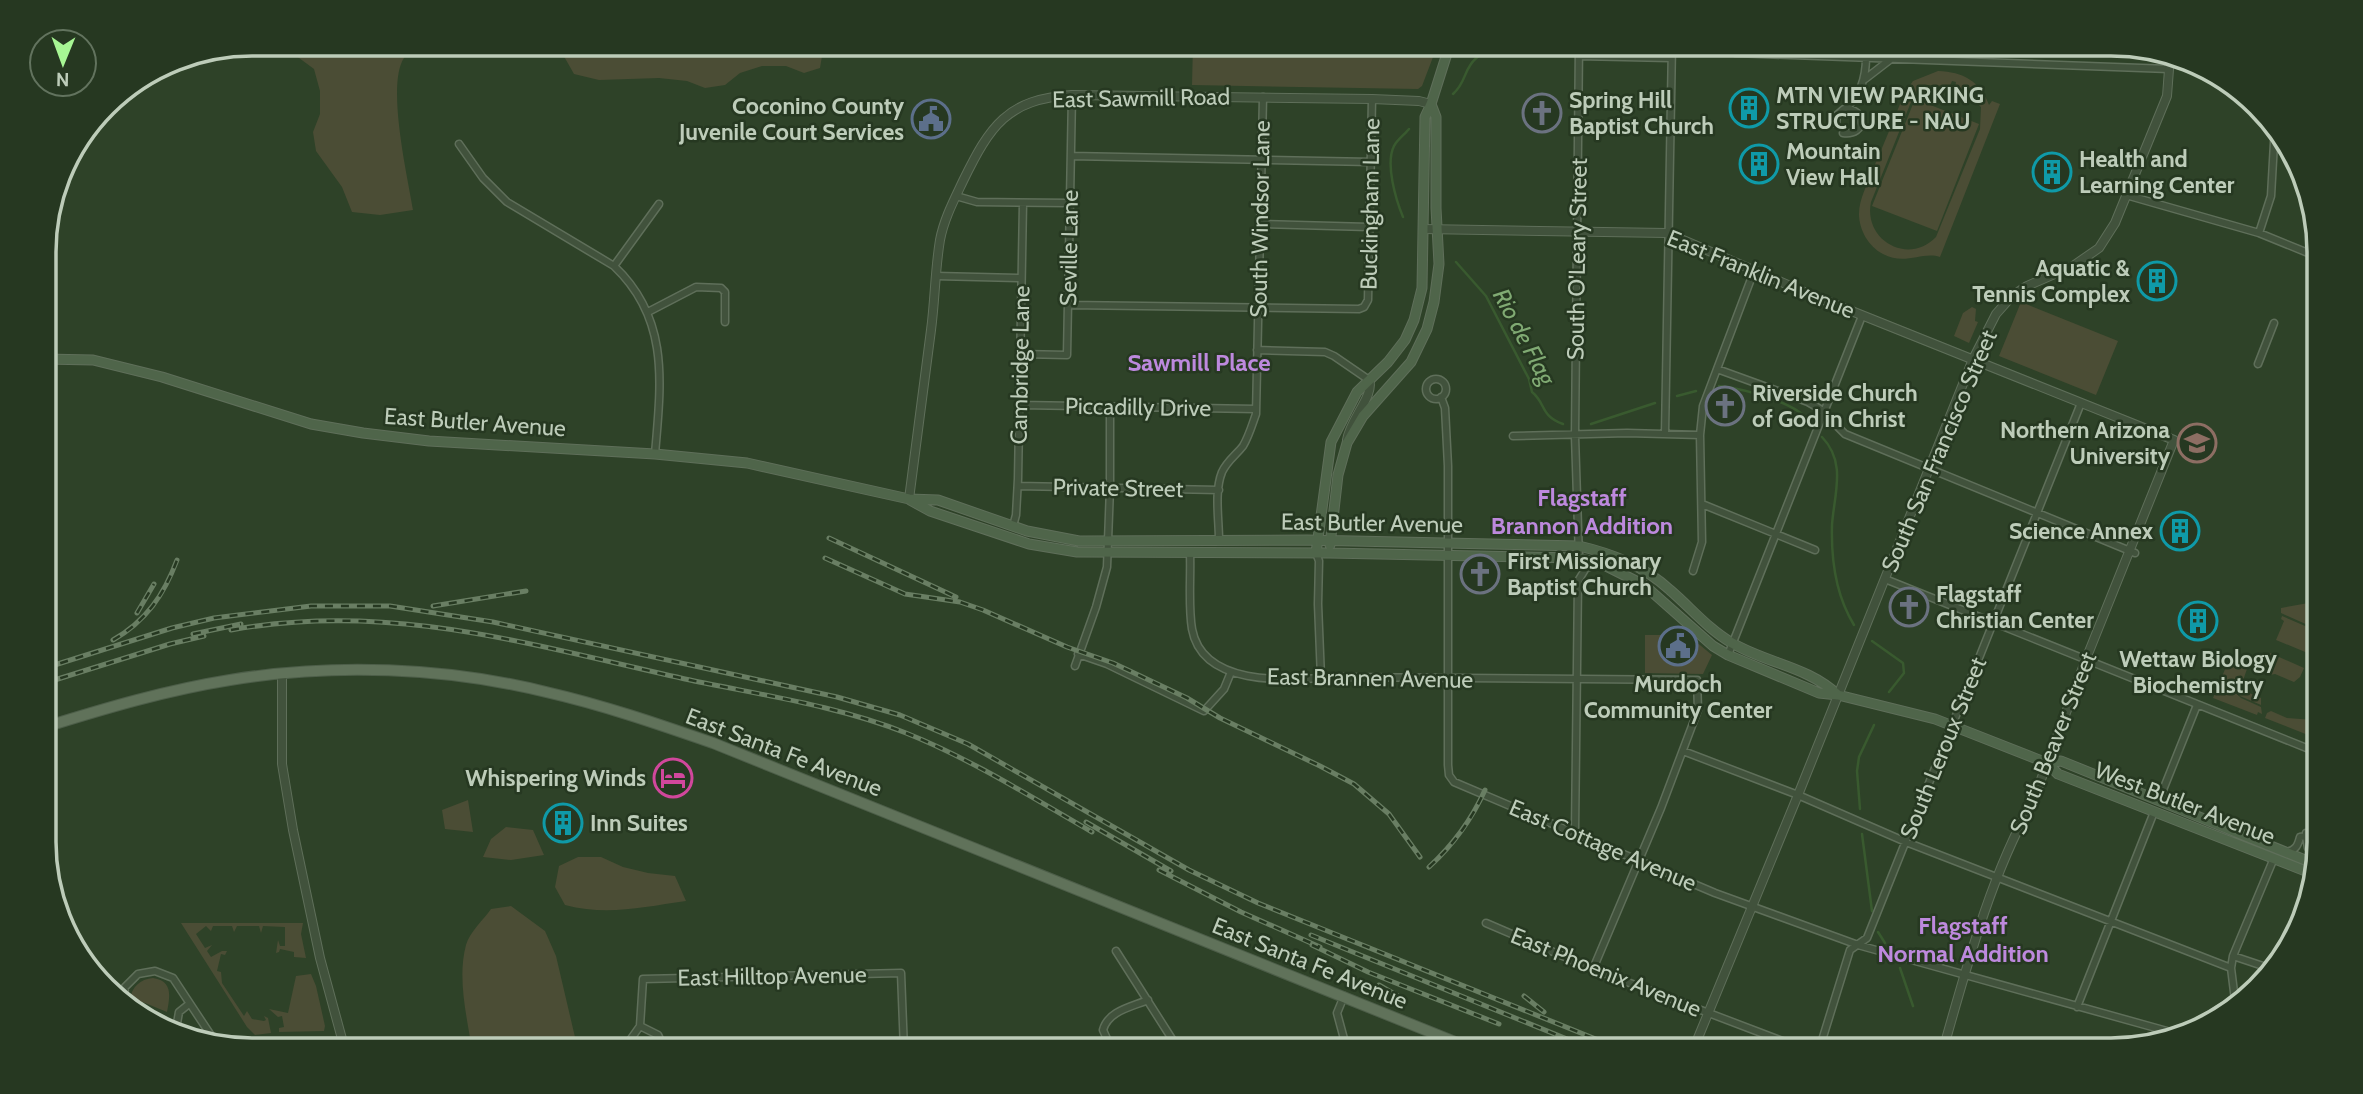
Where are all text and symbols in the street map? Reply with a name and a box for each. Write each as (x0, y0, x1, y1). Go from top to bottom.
north arrow (28, 28, 98, 98)
text: N (56, 68, 70, 91)
place label: MTN VIEW PARKING STRUCTURE - NAU (1776, 81, 1984, 135)
street label: East Sawmill Road (1052, 82, 1230, 114)
place label: Spring Hill Baptist Church (1569, 86, 1714, 140)
building icon: MTN VIEW PARKING STRUCTURE - NAU (1728, 87, 1770, 129)
place label: Coconino County Juvenile Court Services (678, 92, 905, 146)
church icon: Spring Hill Baptist Church (1521, 92, 1563, 134)
public building icon: Coconino County Juvenile Court Services (910, 98, 952, 140)
street label: Buckingham Lane (1355, 118, 1385, 290)
street label: South Windsor Lane (1244, 120, 1276, 318)
place label: Mountain View Hall (1786, 137, 1881, 191)
building icon: Mountain View Hall (1738, 143, 1780, 185)
place label: Health and Learning Center (2079, 145, 2235, 199)
building icon: Health and Learning Center (2031, 151, 2073, 193)
street label: South O'Leary Street (1561, 157, 1593, 360)
street label: Seville Lane (1054, 189, 1084, 306)
street label: East Franklin Avenue (1663, 224, 1859, 324)
place label: Aquatic & Tennis Complex (1972, 254, 2131, 308)
building icon: Aquatic & Tennis Complex (2136, 260, 2178, 302)
water label: Rio de Flag (1487, 283, 1562, 391)
street label: Cambridge Lane (1005, 285, 1035, 445)
street label: South San Francisco Street (1875, 326, 2003, 576)
district label: Sawmill Place (1127, 348, 1271, 377)
place label: Riverside Church of God in Christ (1752, 379, 1918, 433)
church icon: Riverside Church of God in Christ (1704, 385, 1746, 427)
street label: Piccadilly Drive (1065, 392, 1212, 422)
street label: East Butler Avenue (383, 402, 567, 442)
place label: Northern Arizona University (2000, 416, 2171, 470)
school or university icon: Northern Arizona University (2176, 422, 2218, 464)
street label: Private Street (1052, 473, 1184, 503)
district label: Flagstaff Brannon Addition (1491, 483, 1673, 540)
street label: East Butler Avenue (1281, 507, 1464, 539)
building icon: Science Annex (2159, 510, 2201, 552)
place label: Science Annex (2009, 517, 2154, 545)
place label: First Missionary Baptist Church (1507, 547, 1662, 601)
church icon: First Missionary Baptist Church (1459, 553, 1501, 595)
place label: Flagstaff Christian Center (1936, 580, 2094, 634)
church icon: Flagstaff Christian Center (1888, 586, 1930, 628)
building icon: Wettaw Biology Biochemistry (2177, 600, 2219, 642)
public building icon: Murdoch Community Center (1657, 625, 1699, 667)
place label: Wettaw Biology Biochemistry (2119, 645, 2278, 699)
street label: South Beaver Street (2004, 648, 2102, 838)
street label: South Leroux Street (1894, 653, 1992, 843)
street label: East Brannen Avenue (1267, 662, 1474, 694)
place label: Murdoch Community Center (1584, 670, 1773, 724)
street label: East Santa Fe Avenue (682, 702, 886, 802)
street label: West Butler Avenue (2091, 756, 2279, 850)
hotel icon: Whispering Winds (652, 757, 694, 799)
place label: Whispering Winds (465, 764, 646, 792)
street label: East Cottage Avenue (1505, 793, 1701, 897)
building icon: Inn Suites (542, 802, 584, 844)
place label: Inn Suites (590, 809, 688, 837)
street label: East Santa Fe Avenue (1208, 911, 1412, 1015)
district label: Flagstaff Normal Addition (1877, 911, 2049, 968)
street label: East Phoenix Avenue (1507, 921, 1706, 1023)
street label: East Hilltop Avenue (677, 960, 867, 992)

